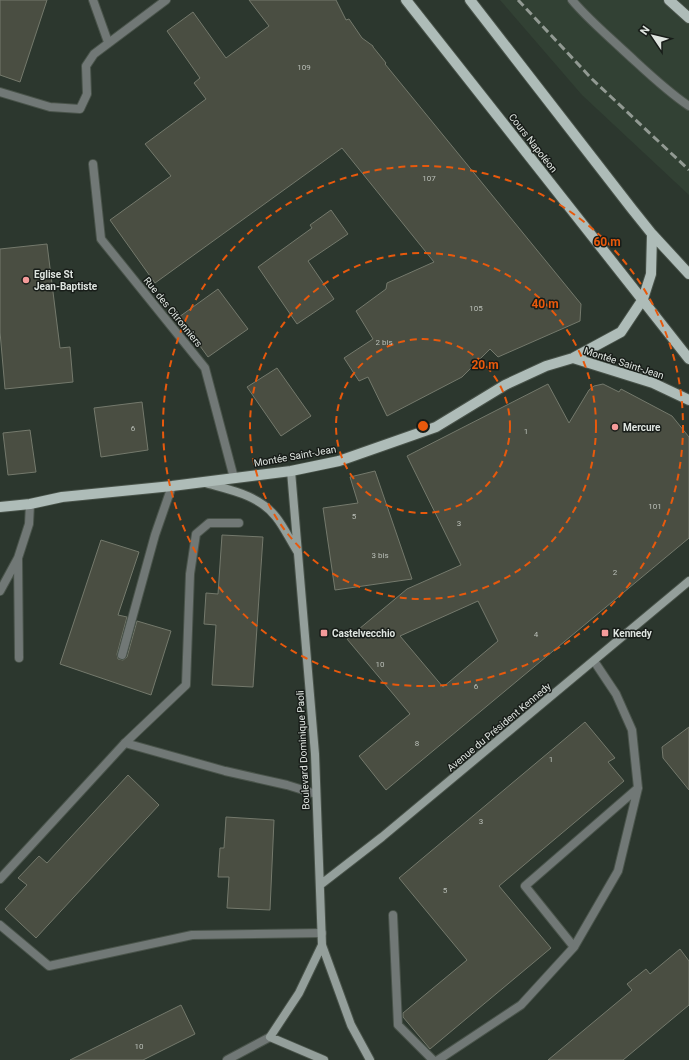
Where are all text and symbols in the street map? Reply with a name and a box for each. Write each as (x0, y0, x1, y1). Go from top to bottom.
north arrow (633, 16, 673, 56)
text: N (638, 23, 653, 37)
house number: 109 (297, 63, 311, 72)
street label: Cours Napoléon (507, 111, 559, 175)
house number: 107 (422, 174, 436, 183)
text: 60 m (593, 235, 621, 249)
place label: Eglise St Jean-Baptiste (34, 269, 98, 292)
marker: Eglise St Jean-Baptiste (21, 275, 31, 285)
street label: Rue des Citronniers (141, 275, 205, 349)
text: 40 m (531, 297, 559, 311)
house number: 105 (469, 304, 483, 313)
house number: 2 bis (375, 338, 393, 347)
street label: Montée Saint-Jean (583, 345, 665, 381)
text: 20 m (471, 358, 499, 372)
centre of rings (416, 419, 430, 433)
marker: Mercure (610, 422, 620, 432)
place label: Mercure (623, 422, 661, 433)
house number: 6 (131, 424, 136, 433)
house number: 1 (524, 427, 528, 436)
street label: Montée Saint-Jean (253, 443, 337, 469)
house number: 101 (648, 502, 662, 511)
house number: 5 (352, 512, 357, 521)
house number: 3 (457, 519, 461, 528)
house number: 3 bis (371, 551, 389, 560)
house number: 2 (613, 568, 618, 577)
marker: Castelvecchio (319, 628, 329, 638)
place label: Castelvecchio (332, 628, 396, 639)
marker: Kennedy (600, 628, 610, 638)
place label: Kennedy (613, 628, 653, 639)
house number: 4 (534, 630, 539, 639)
house number: 10 (376, 660, 385, 669)
street label: Avenue du Président Kennedy (445, 680, 553, 774)
house number: 6 (474, 682, 479, 691)
street label: Boulevard Dominique Paoli (294, 690, 312, 810)
house number: 8 (415, 739, 420, 748)
house number: 1 (549, 755, 553, 764)
house number: 3 (479, 817, 483, 826)
house number: 5 (443, 886, 448, 895)
house number: 10 (135, 1042, 144, 1051)

